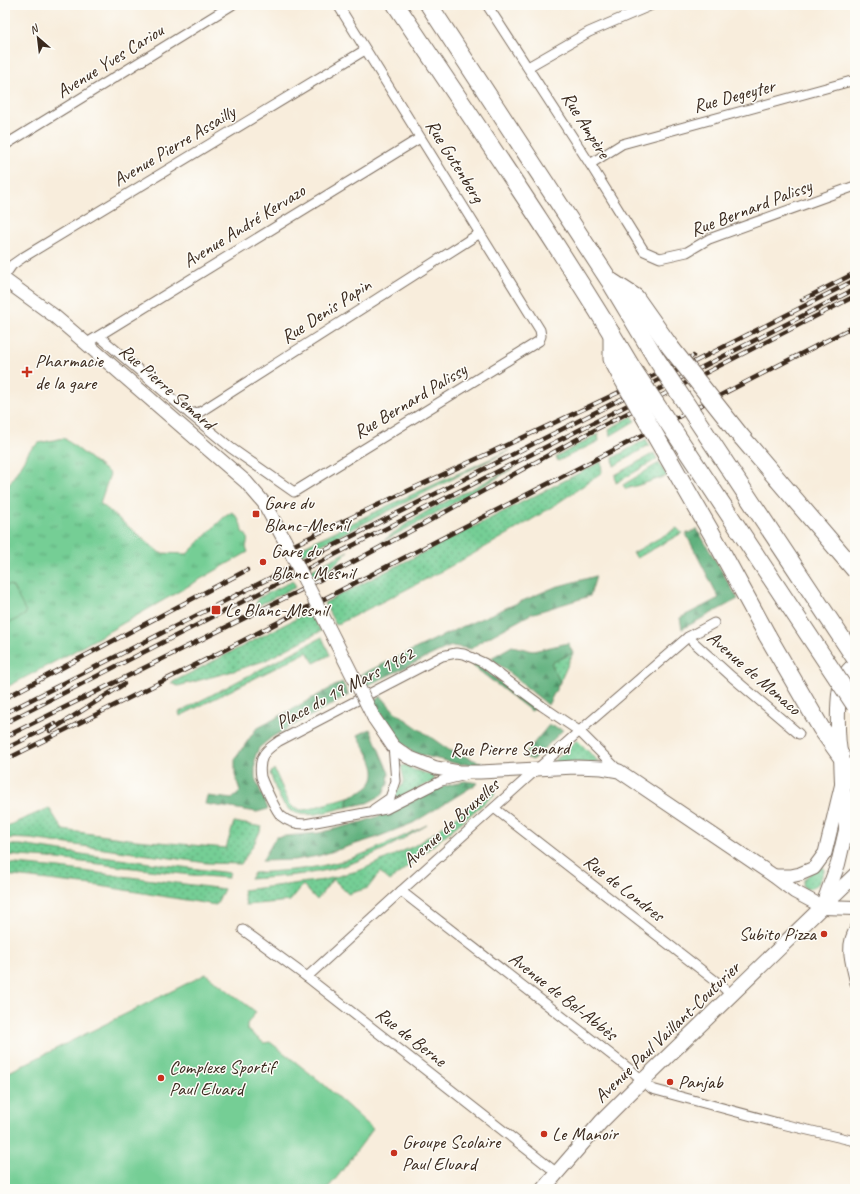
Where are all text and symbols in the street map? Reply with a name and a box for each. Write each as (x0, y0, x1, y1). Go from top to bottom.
street label: Avenue Yves Cariou (52, 17, 170, 103)
north arrow (18, 18, 58, 58)
text: N (27, 20, 42, 37)
street label: Rue Degeyter (691, 73, 779, 118)
street label: Rue Ampère (556, 87, 617, 164)
street label: Avenue Pierre Assailly (108, 99, 241, 192)
street label: Rue Gutenberg (420, 115, 490, 208)
street label: Rue Bernard Palissy (687, 173, 816, 242)
street label: Avenue André Kervazo (178, 178, 311, 273)
street label: Rue Denis Papin (276, 273, 376, 349)
street label: Rue Pierre Semard (114, 339, 223, 437)
place label: Pharmacie de la gare (35, 349, 105, 395)
street label: Rue Bernard Palissy (349, 357, 472, 444)
marker: Pharmacie de la gare (22, 367, 32, 377)
place label: Gare du Blanc-Mesnil (264, 491, 353, 537)
marker: Gare du Blanc-Mesnil (251, 509, 261, 519)
place label: Gare du Blanc Mesnil (271, 539, 358, 585)
marker: Gare du Blanc Mesnil (258, 557, 268, 567)
place label: Le Blanc-Mesnil (225, 598, 332, 622)
marker: Le Blanc-Mesnil (210, 604, 222, 616)
street label: Avenue de Monaco (702, 626, 807, 721)
street label: Place du 19 Mars 1962 (272, 641, 419, 734)
street label: Rue Pierre Semard (450, 736, 573, 762)
street label: Avenue de Bruxelles (398, 772, 505, 873)
street label: Rue de Londres (579, 849, 670, 928)
place label: Subito Pizza (739, 922, 817, 946)
marker: Subito Pizza (819, 929, 829, 939)
street label: Avenue de Bel-Abbès (504, 946, 624, 1047)
street label: Avenue Paul Vaillant-Couturier (589, 955, 747, 1108)
street label: Rue de Berne (371, 1002, 453, 1073)
place label: Complexe Sportif Paul Eluard (169, 1055, 279, 1101)
place label: Panjab (678, 1070, 724, 1094)
marker: Complexe Sportif Paul Eluard (156, 1073, 166, 1083)
marker: Panjab (665, 1077, 675, 1087)
place label: Le Manoir (552, 1122, 619, 1146)
marker: Le Manoir (539, 1129, 549, 1139)
place label: Groupe Scolaire Paul Eluard (402, 1130, 502, 1176)
marker: Groupe Scolaire Paul Eluard (389, 1148, 399, 1158)

